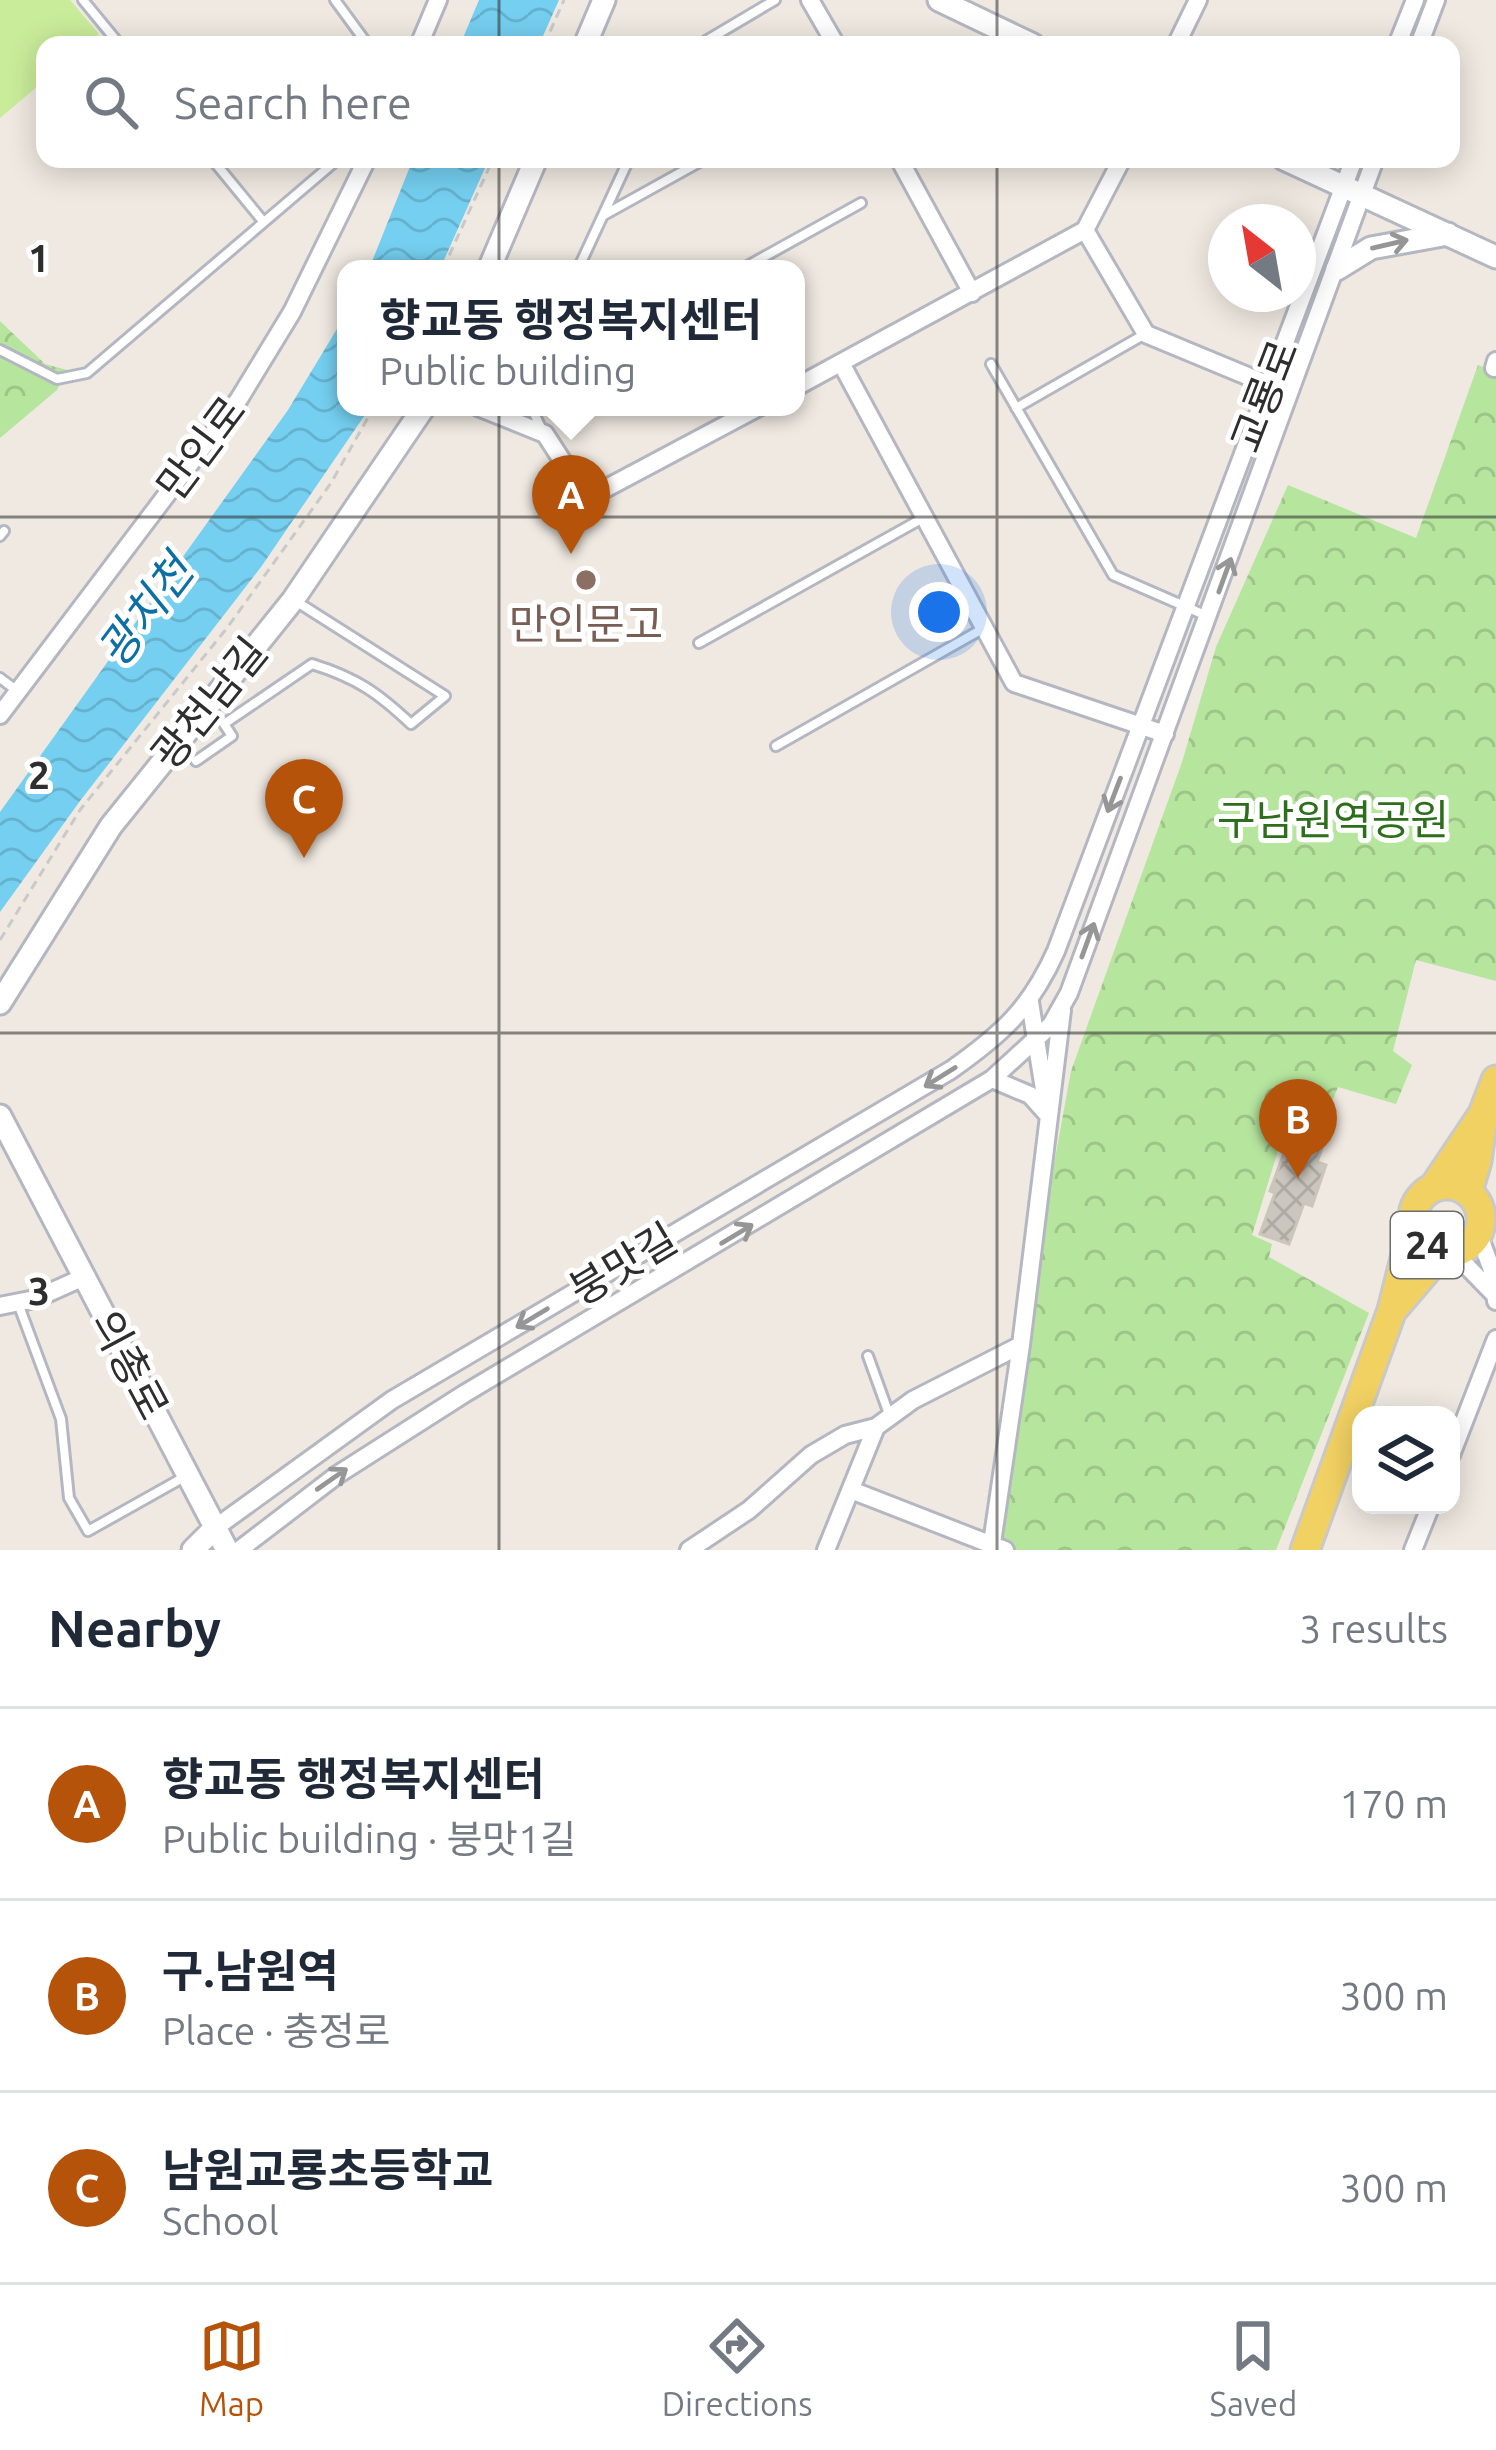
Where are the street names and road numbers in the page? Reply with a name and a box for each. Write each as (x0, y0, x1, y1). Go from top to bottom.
street label: 교룡로 (1221, 333, 1306, 458)
street label: 만인로 (147, 387, 254, 508)
street label: 광천남길 (142, 628, 276, 778)
road number: 24 (1391, 1212, 1463, 1278)
street label: 붕맛길 (561, 1214, 685, 1314)
street label: 의총로 (82, 1303, 178, 1427)

